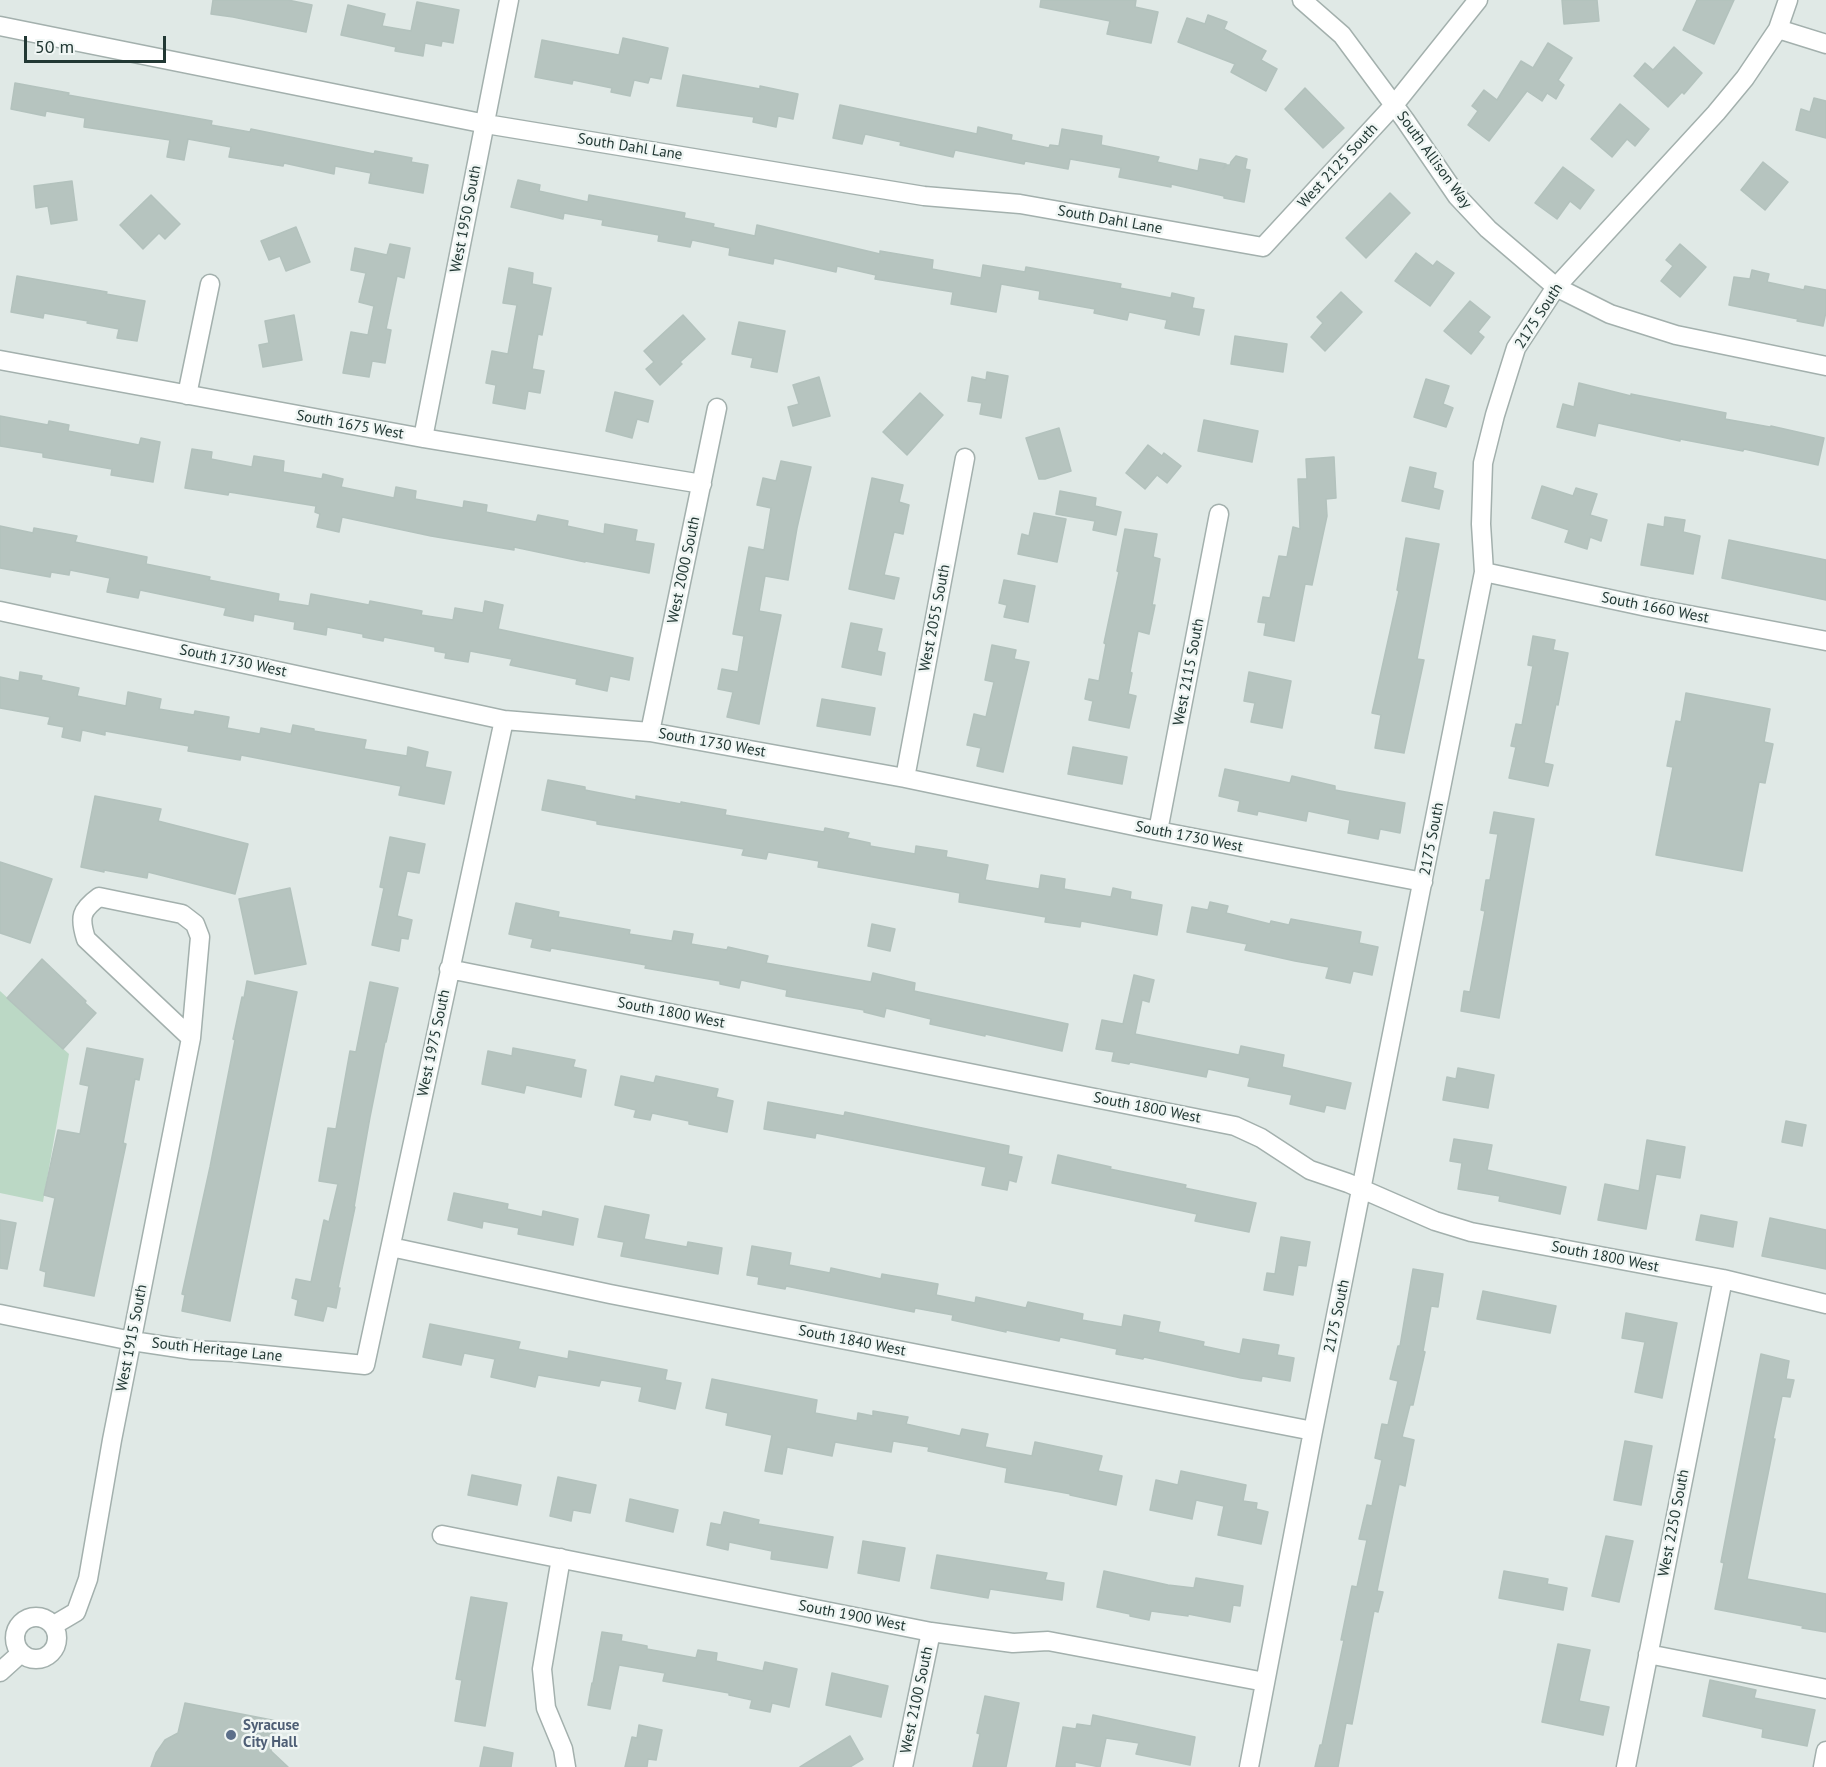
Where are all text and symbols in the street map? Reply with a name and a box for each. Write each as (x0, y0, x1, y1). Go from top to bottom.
scale bar (27, 24, 170, 62)
text: 50 m (35, 35, 74, 58)
street label: South Allison Way (1393, 108, 1475, 212)
street label: West 2125 South (1294, 120, 1382, 212)
street label: South Dahl Lane (576, 130, 684, 164)
street label: West 1950 South (447, 164, 485, 274)
street label: South Dahl Lane (1056, 202, 1164, 238)
street label: 2175 South (1511, 280, 1567, 352)
street label: South 1675 West (295, 407, 405, 443)
street label: West 2000 South (664, 515, 704, 625)
street label: West 2055 South (916, 563, 954, 673)
street label: South 1660 West (1600, 589, 1710, 627)
street label: West 2115 South (1170, 617, 1208, 727)
street label: South 1730 West (178, 641, 288, 681)
street label: South 1730 West (657, 725, 767, 761)
street label: 2175 South (1416, 801, 1448, 877)
street label: South 1730 West (1134, 818, 1244, 856)
street label: West 1975 South (414, 988, 454, 1098)
street label: South 1800 West (616, 994, 726, 1032)
street label: South 1800 West (1092, 1089, 1202, 1127)
street label: South 1800 West (1550, 1238, 1660, 1276)
street label: 2175 South (1320, 1278, 1354, 1354)
street label: West 1915 South (113, 1283, 151, 1393)
street label: South 1840 West (797, 1322, 907, 1360)
street label: South Heritage Lane (151, 1334, 283, 1366)
street label: West 2250 South (1655, 1468, 1693, 1578)
street label: South 1900 West (797, 1597, 907, 1635)
street label: West 2100 South (897, 1645, 937, 1755)
place label: Syracuse City Hall (243, 1717, 299, 1752)
marker: Syracuse City Hall (224, 1728, 238, 1742)

